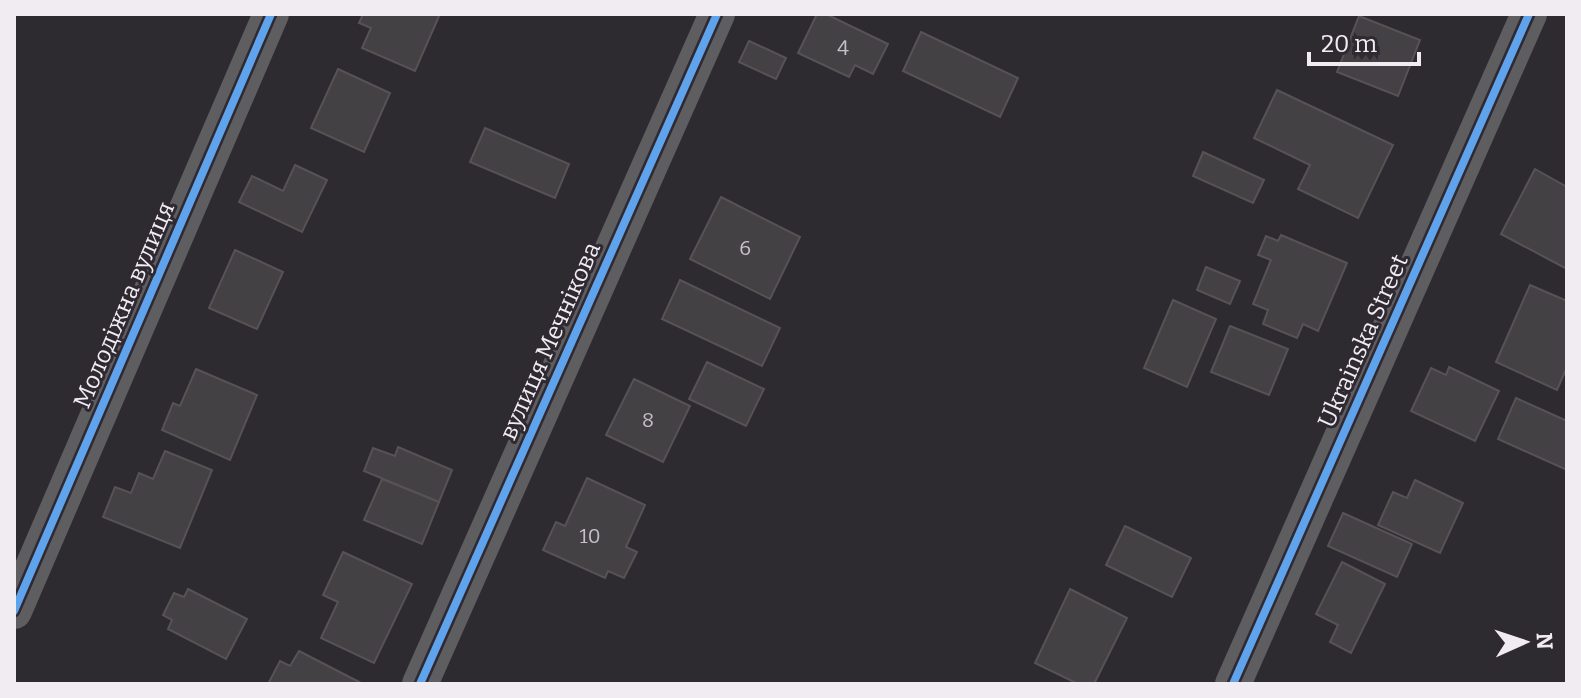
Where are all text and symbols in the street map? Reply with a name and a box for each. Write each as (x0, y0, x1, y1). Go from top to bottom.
scale bar (1309, 16, 1419, 66)
text: 20 m (1321, 30, 1377, 58)
house number: 4 (837, 36, 849, 60)
street label: Молодіжна вулиця (68, 198, 180, 412)
house number: 6 (739, 236, 751, 260)
street label: вулиця Мечнікова (494, 238, 606, 444)
street label: Ukrainska Street (1312, 250, 1414, 432)
house number: 8 (642, 408, 654, 432)
house number: 10 (580, 524, 600, 548)
north arrow (1485, 602, 1565, 682)
text: N (1531, 632, 1558, 650)

